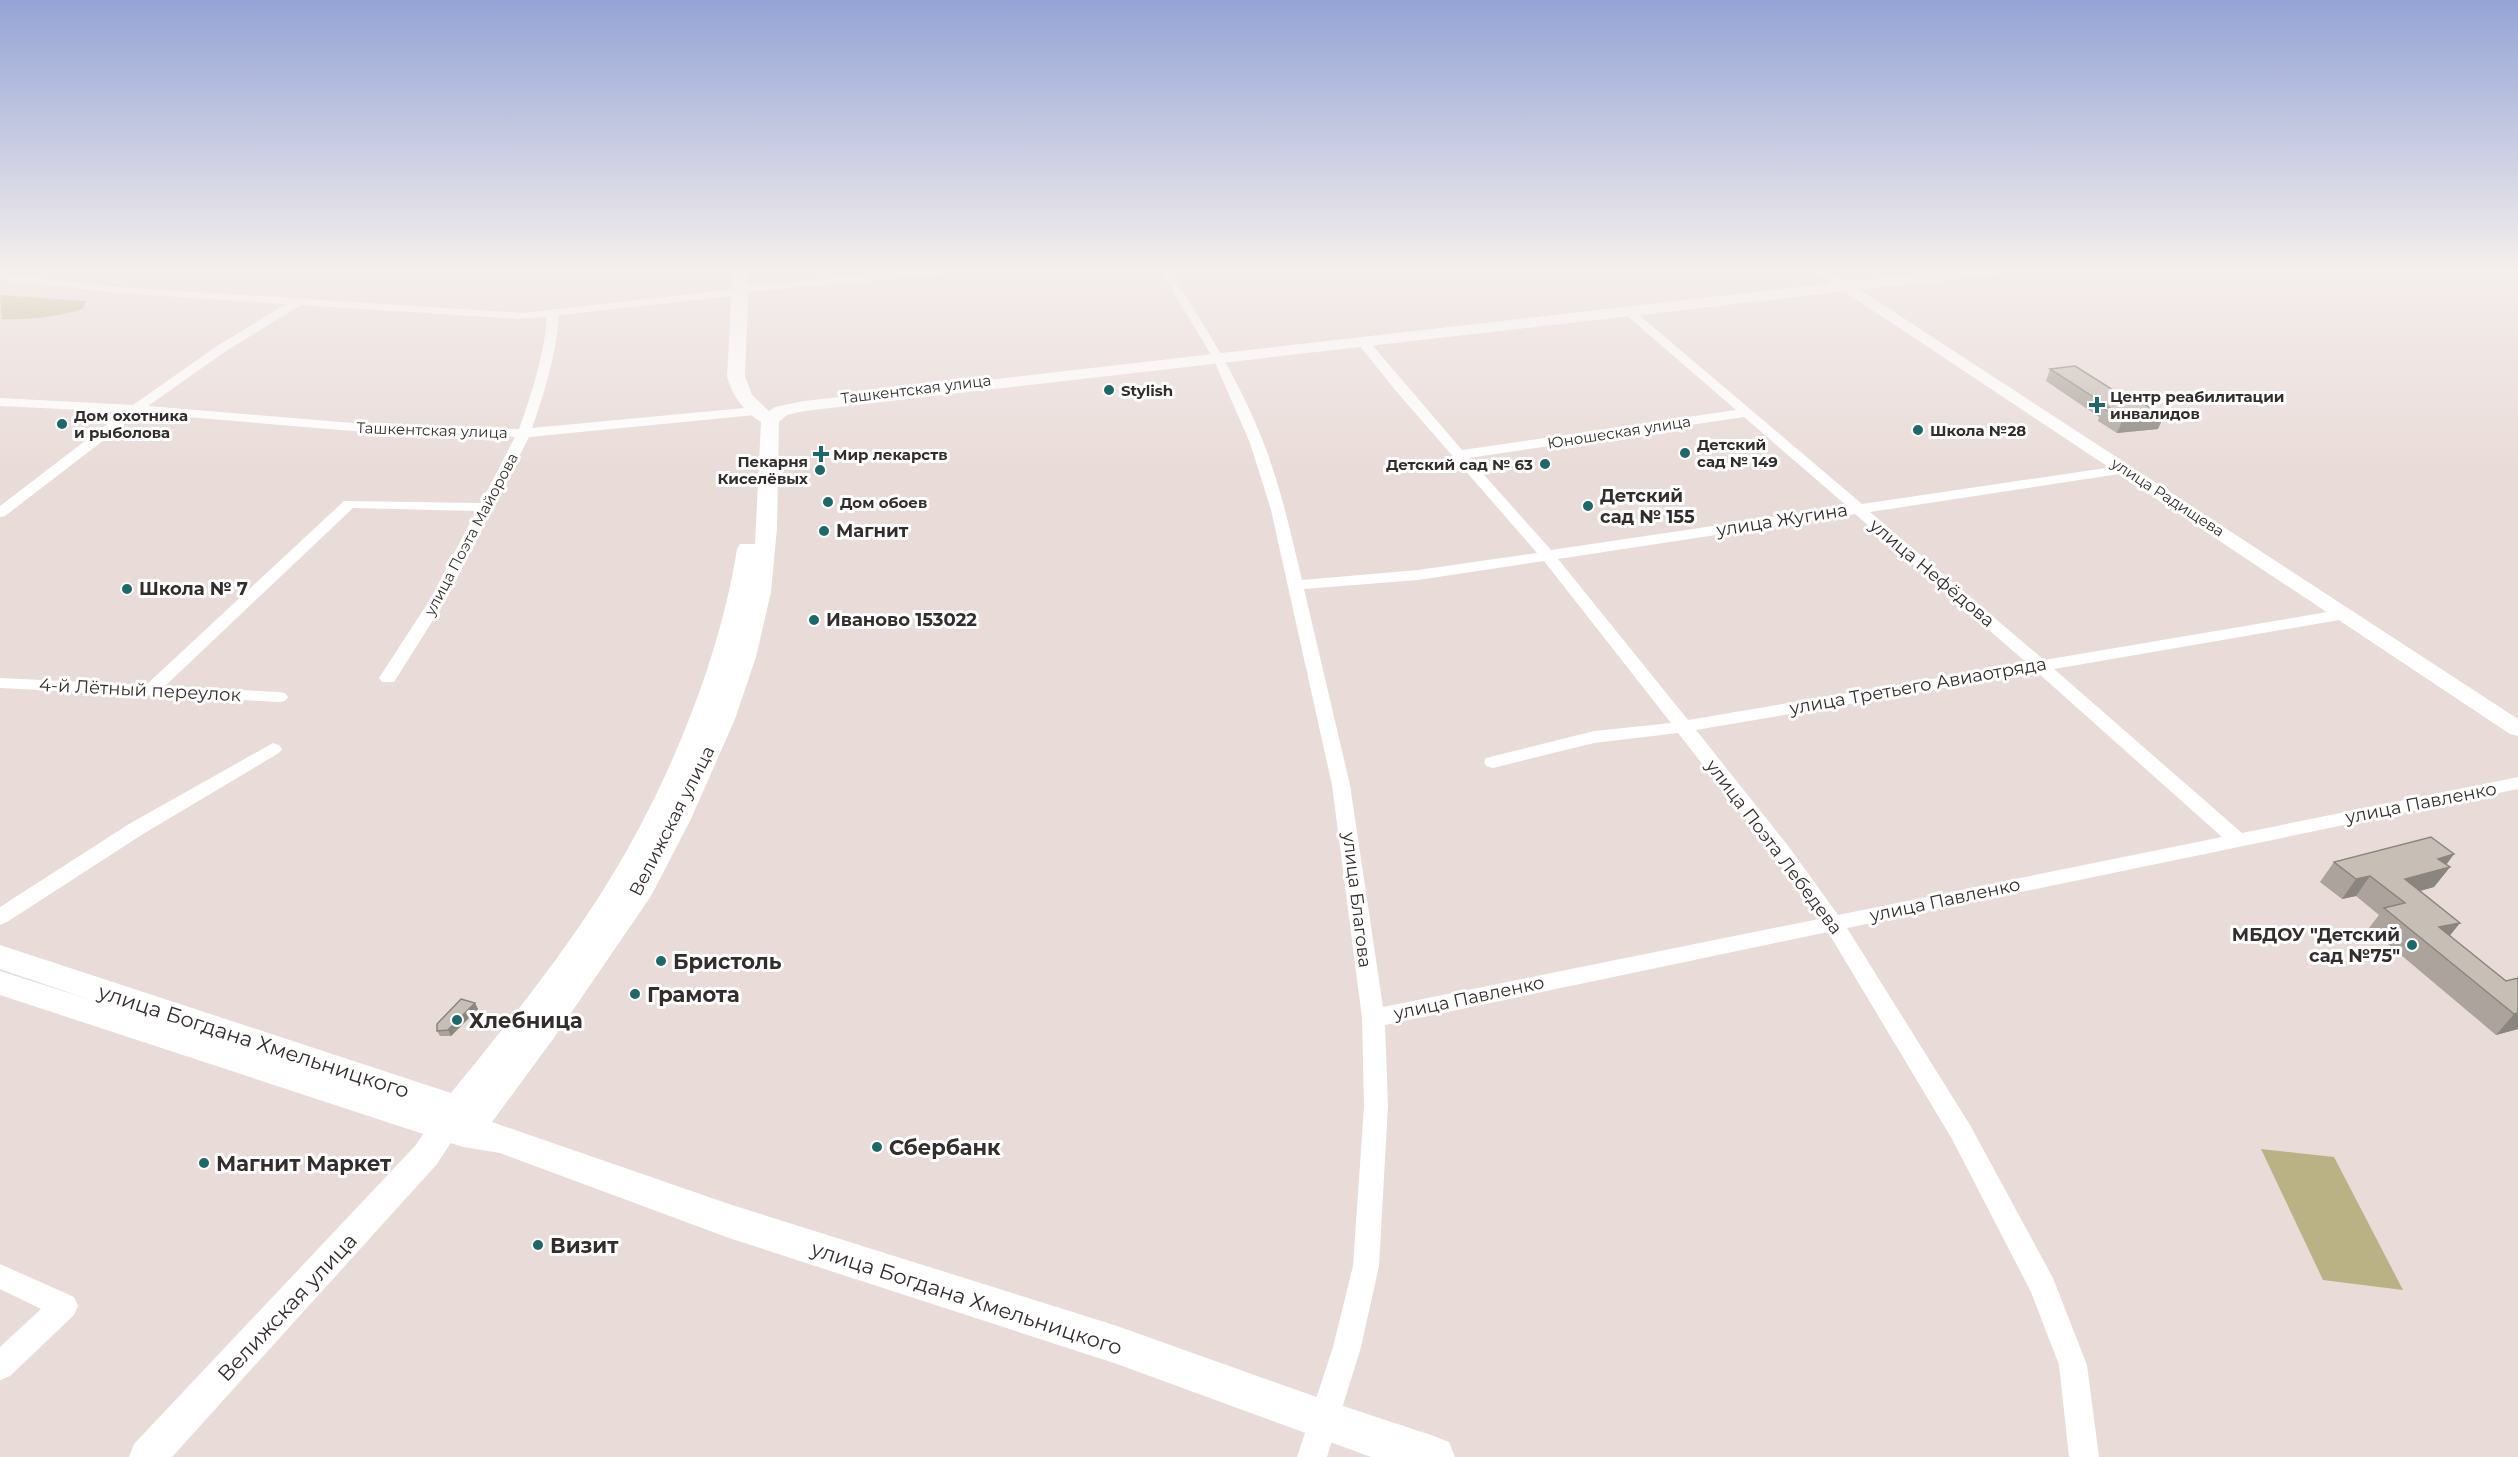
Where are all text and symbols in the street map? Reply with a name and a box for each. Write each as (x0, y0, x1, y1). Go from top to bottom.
street label: Ташкентская улица (840, 370, 992, 408)
place label: Stylish (1121, 381, 1173, 400)
marker: Stylish (1102, 383, 1116, 397)
place label: Центр реабилитации инвалидов (2110, 387, 2284, 423)
marker: Центр реабилитации инвалидов (2088, 396, 2106, 414)
place label: Дом охотника и рыболова (74, 406, 188, 442)
street label: Юношеская улица (1546, 411, 1692, 453)
marker: Дом охотника и рыболова (55, 417, 69, 431)
street label: Ташкентская улица (356, 418, 508, 442)
place label: Школа №28 (1930, 421, 2026, 440)
marker: Школа №28 (1911, 423, 1925, 437)
place label: Детский сад № 149 (1697, 435, 1778, 471)
place label: Мир лекарств (833, 445, 948, 464)
marker: Детский сад № 149 (1678, 446, 1692, 460)
marker: Мир лекарств (814, 447, 828, 461)
street label: улица Поэта Майорова (420, 449, 522, 619)
place label: Пекарня Киселёвых (717, 452, 808, 488)
street label: улица Радищева (2107, 453, 2228, 541)
place label: Детский сад № 63 (1386, 455, 1533, 474)
marker: Детский сад № 63 (1538, 457, 1552, 471)
marker: Пекарня Киселёвых (813, 463, 827, 477)
place label: Детский сад № 155 (1600, 485, 1695, 528)
place label: Дом обоев (840, 493, 927, 512)
marker: Дом обоев (821, 495, 835, 509)
marker: Детский сад № 155 (1581, 499, 1595, 513)
street label: улица Жугина (1714, 499, 1849, 541)
street label: улица Нефёдова (1864, 514, 1999, 632)
place label: Магнит (836, 520, 909, 542)
marker: Магнит (817, 524, 831, 538)
place label: Школа № 7 (139, 578, 248, 600)
marker: Школа № 7 (120, 582, 134, 596)
place label: Иваново 153022 (826, 609, 977, 631)
marker: Иваново 153022 (807, 613, 821, 627)
street label: улица Третьего Авиаотряда (1787, 653, 2048, 720)
street label: 4-й Лётный переулок (38, 674, 242, 706)
street label: Велижская улица (625, 742, 719, 900)
street label: улица Поэта Лебедева (1700, 754, 1847, 939)
street label: улица Павленко (2343, 778, 2498, 829)
street label: улица Благова (1338, 830, 1376, 969)
street label: улица Павленко (1867, 873, 2022, 927)
place label: МБДОУ "Детский сад №75" (2232, 924, 2400, 967)
marker: МБДОУ "Детский сад №75" (2405, 938, 2419, 952)
place label: Бристоль (673, 949, 782, 974)
marker: Бристоль (654, 954, 668, 968)
street label: улица Павленко (1391, 971, 1546, 1025)
street label: улица Богдана Хмельницкого (94, 978, 413, 1103)
place label: Грамота (647, 982, 740, 1007)
marker: Грамота (628, 987, 642, 1001)
place label: Хлебница (469, 1008, 583, 1033)
marker: Хлебница (450, 1013, 464, 1027)
place label: Сбербанк (889, 1135, 1001, 1160)
marker: Сбербанк (870, 1140, 884, 1154)
place label: Магнит Маркет (216, 1151, 392, 1176)
marker: Магнит Маркет (197, 1156, 211, 1170)
street label: Велижская улица (212, 1228, 362, 1386)
place label: Визит (550, 1233, 619, 1258)
street label: улица Богдана Хмельницкого (807, 1235, 1126, 1360)
marker: Визит (531, 1238, 545, 1252)

